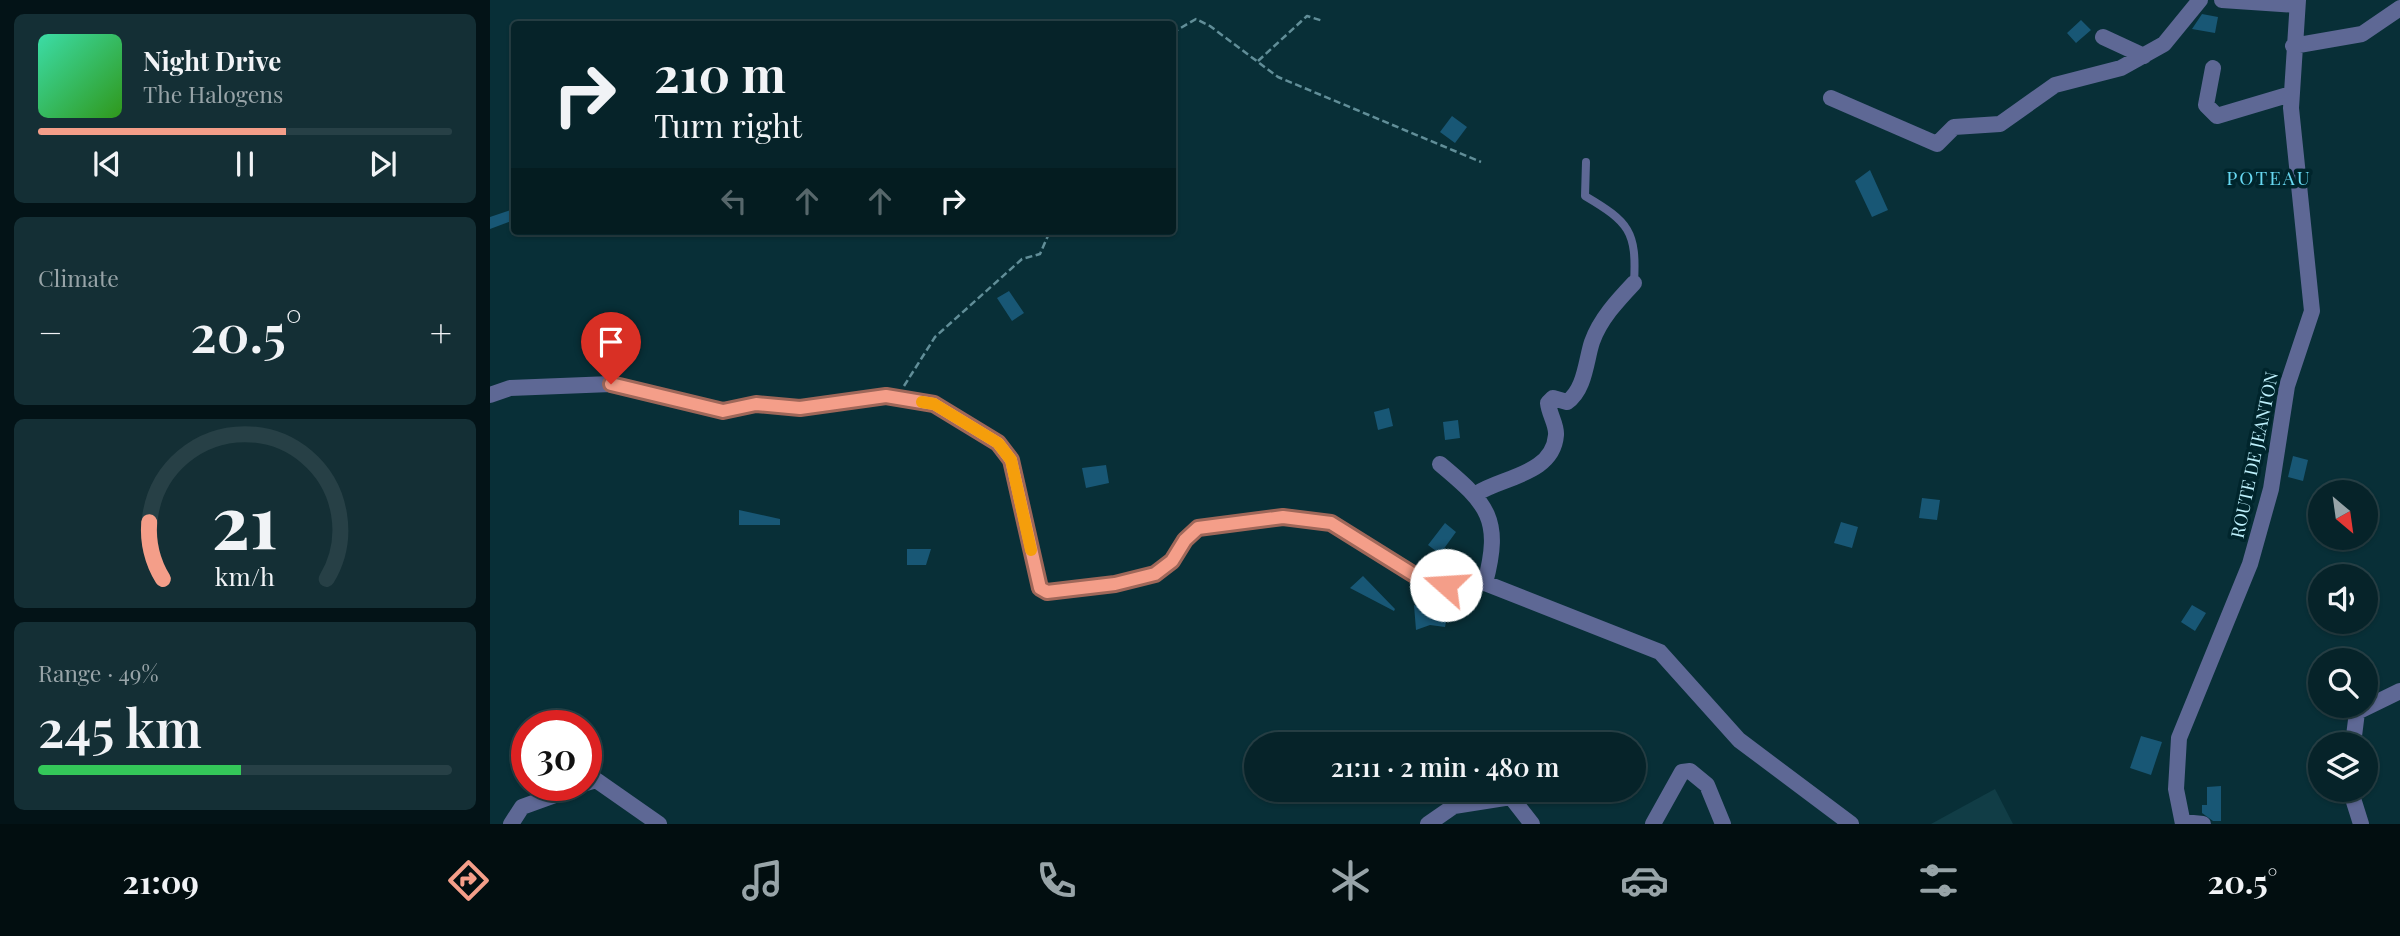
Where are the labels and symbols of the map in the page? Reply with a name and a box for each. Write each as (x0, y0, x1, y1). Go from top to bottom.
district label: POTEAU (2226, 164, 2312, 190)
pin (581, 312, 641, 384)
street label: ROUTE DE JEANTON (2225, 369, 2283, 540)
north arrow (2308, 480, 2378, 550)
position arrow (1409, 548, 1483, 622)
speed limit sign: 30 (511, 710, 602, 801)

